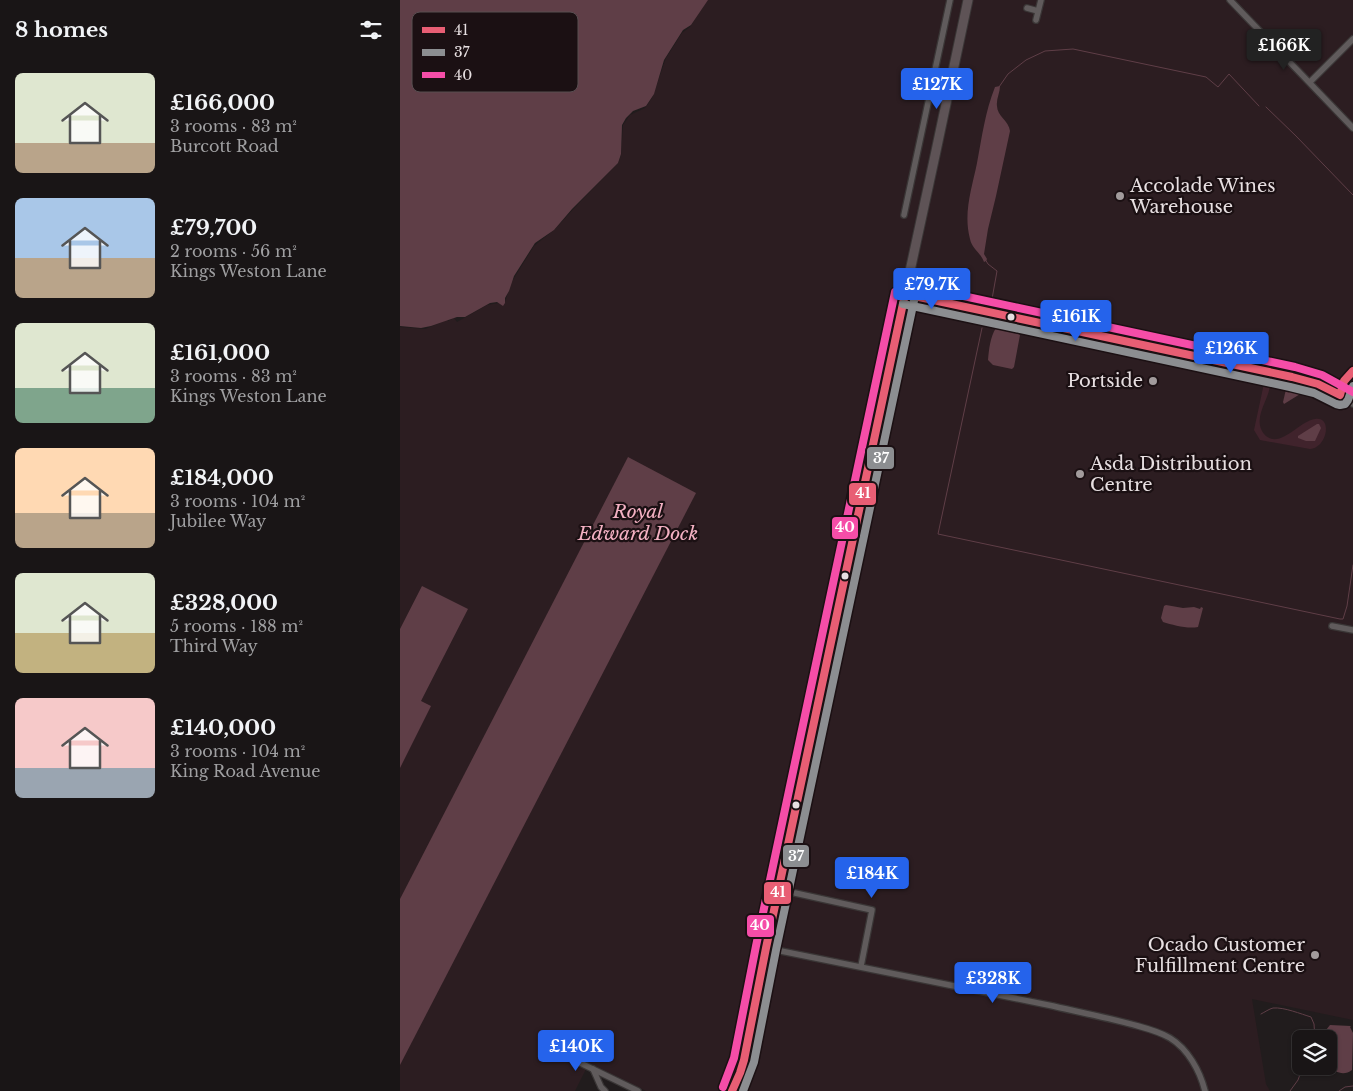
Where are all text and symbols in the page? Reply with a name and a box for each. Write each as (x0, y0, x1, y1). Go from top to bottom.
legend (412, 12, 578, 92)
icon: filters (357, 16, 385, 44)
text: 8 homes (15, 17, 108, 43)
text: 41 (454, 21, 468, 39)
pin: £166K (1249, 28, 1319, 71)
text: £166K (1257, 35, 1311, 55)
text: 37 (454, 43, 471, 61)
text: 40 (454, 66, 472, 84)
pin: £127K (902, 68, 972, 110)
text: £127K (912, 74, 962, 94)
text: £166,000 (170, 90, 275, 116)
icon: home (55, 93, 115, 153)
text: 3 rooms · 83 m² (170, 116, 297, 136)
text: Burcott Road (170, 136, 279, 156)
place label: Accolade Wines Warehouse (1129, 175, 1275, 218)
marker: Accolade Wines Warehouse (1114, 190, 1126, 202)
text: £79,700 (170, 215, 257, 241)
icon: home (55, 218, 115, 278)
text: 2 rooms · 56 m² (170, 241, 297, 261)
text: Kings Weston Lane (170, 261, 327, 281)
pin: £79.7K (891, 268, 973, 310)
text: £79.7K (904, 274, 960, 294)
pin: £161K (1041, 300, 1111, 342)
text: £161K (1051, 306, 1101, 326)
unlabelled marker (1006, 312, 1016, 322)
pin: £126K (1196, 332, 1266, 374)
text: £126K (1205, 338, 1257, 358)
text: £161,000 (170, 340, 270, 366)
icon: home (55, 343, 115, 403)
text: 3 rooms · 83 m² (170, 366, 297, 386)
place label: Portside (1067, 370, 1143, 392)
marker: Portside (1147, 375, 1159, 387)
text: Kings Weston Lane (170, 386, 327, 406)
line badge: 37 (866, 446, 895, 470)
text: 37 (873, 449, 890, 467)
place label: Asda Distribution Centre (1089, 453, 1252, 496)
text: £184,000 (170, 465, 274, 491)
icon: home (55, 468, 115, 528)
marker: Asda Distribution Centre (1074, 468, 1086, 480)
line badge: 41 (848, 482, 877, 506)
text: 41 (855, 484, 871, 502)
text: 3 rooms · 104 m² (170, 491, 305, 511)
water label: Royal Edward Dock (577, 500, 698, 545)
text: Jubilee Way (170, 511, 266, 531)
line badge: 40 (831, 516, 859, 540)
text: 40 (835, 518, 855, 536)
unlabelled marker (840, 571, 850, 581)
text: £328,000 (170, 590, 278, 616)
icon: home (55, 593, 115, 653)
text: 5 rooms · 188 m² (170, 616, 303, 636)
text: Third Way (170, 636, 258, 656)
text: £140,000 (170, 715, 276, 741)
icon: home (55, 718, 115, 778)
text: 3 rooms · 104 m² (170, 741, 305, 761)
text: King Road Avenue (170, 761, 320, 781)
unlabelled marker (791, 800, 801, 810)
line badge: 37 (782, 844, 810, 868)
text: 37 (788, 847, 805, 865)
pin: £184K (837, 856, 907, 899)
text: £184K (846, 863, 898, 883)
line badge: 41 (763, 881, 792, 905)
text: 41 (770, 883, 786, 901)
line badge: 40 (746, 914, 775, 938)
text: 40 (750, 916, 770, 934)
place label: Ocado Customer Fulfillment Centre (1135, 934, 1305, 977)
marker: Ocado Customer Fulfillment Centre (1309, 949, 1321, 961)
pin: £328K (958, 962, 1028, 1004)
text: £328K (965, 968, 1021, 988)
pin: £140K (541, 1030, 611, 1072)
map controls (1292, 1030, 1337, 1075)
button: layers (1292, 1030, 1337, 1075)
text: £140K (549, 1036, 603, 1056)

